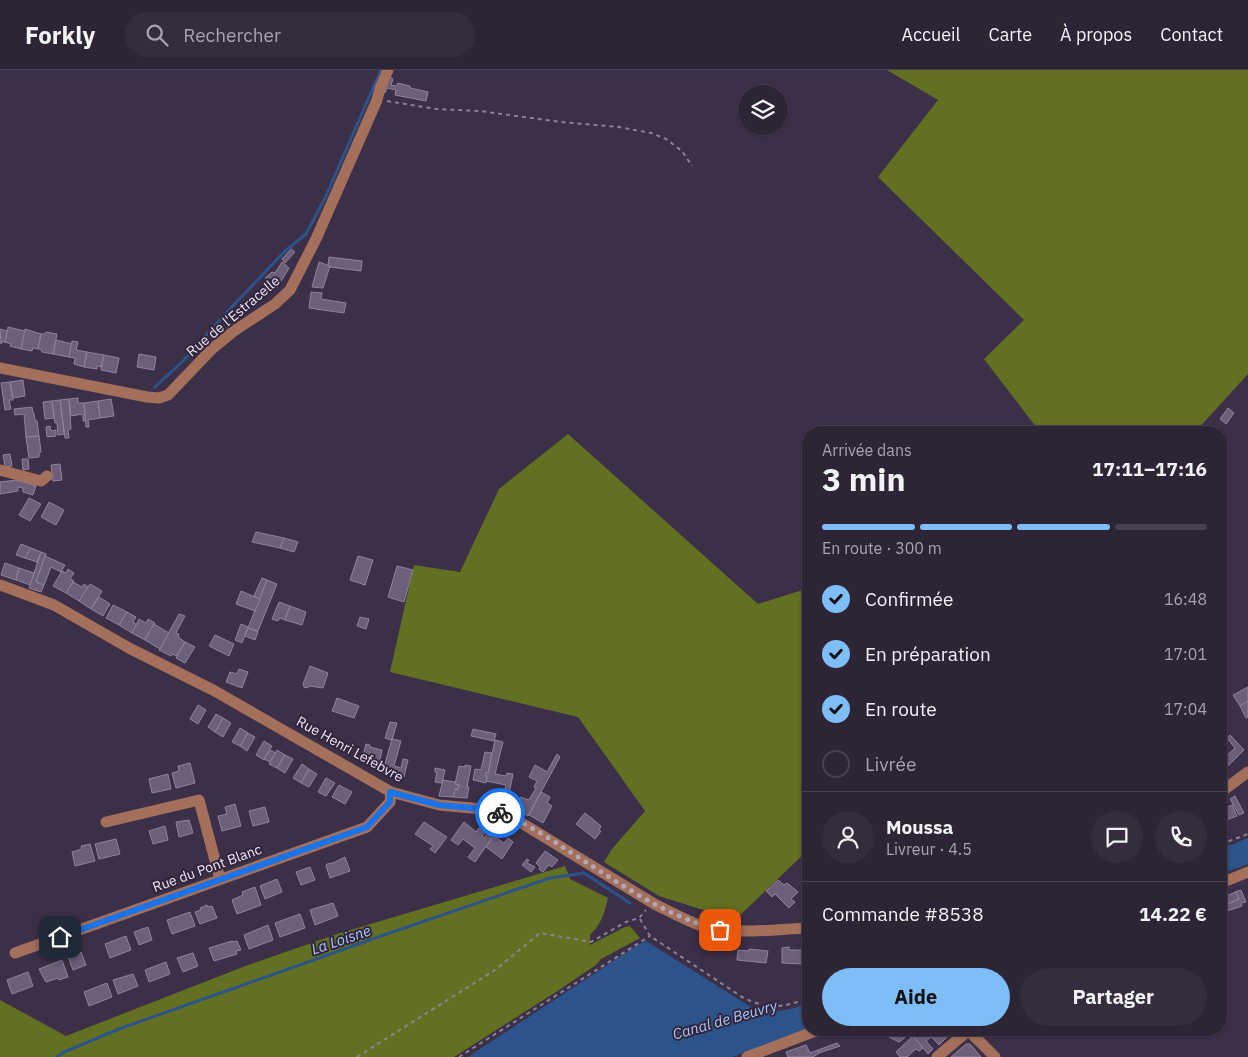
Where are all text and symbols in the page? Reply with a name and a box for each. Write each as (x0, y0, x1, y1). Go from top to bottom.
search box (125, 12, 475, 57)
text: Forkly (25, 19, 95, 51)
icon: search (143, 21, 171, 49)
text: Rechercher (183, 23, 281, 47)
text: Accueil (901, 23, 960, 46)
text: Carte (988, 23, 1032, 46)
text: À propos (1060, 23, 1132, 46)
text: Contact (1160, 23, 1223, 46)
map controls (738, 85, 788, 135)
button: layers (738, 85, 788, 135)
street label: Rue de l'Estracelle (183, 271, 284, 360)
text: Arrivée dans (822, 440, 912, 460)
text: 17:11–17:16 (1092, 457, 1207, 481)
text: 3 min (822, 458, 906, 500)
text: En route · 300 m (822, 538, 942, 558)
icon: check (822, 585, 850, 613)
text: Confirmée (865, 587, 953, 611)
text: 16:48 (1164, 589, 1207, 609)
icon: check (822, 640, 850, 668)
text: En préparation (865, 642, 991, 666)
text: 17:01 (1164, 644, 1207, 664)
icon: check (822, 695, 850, 723)
text: En route (865, 697, 937, 721)
text: 17:04 (1164, 699, 1207, 719)
street label: Rue Henri Lefebvre (293, 712, 407, 786)
text: Livrée (865, 752, 916, 776)
courier (475, 788, 525, 838)
icon: bike (486, 799, 514, 827)
button: person (822, 811, 874, 863)
button: chat (1091, 811, 1143, 863)
button: phone (1155, 811, 1207, 863)
text: Moussa (886, 815, 953, 839)
text: Livreur · 4.5 (886, 839, 972, 859)
street label: Rue du Pont Blanc (150, 840, 264, 896)
text: Commande #8538 (822, 902, 984, 926)
text: 14.22 € (1139, 902, 1207, 926)
pin (699, 909, 741, 951)
pin (39, 916, 81, 958)
icon: bag (706, 916, 734, 944)
water label: La Loisne (309, 920, 373, 959)
icon: home (46, 923, 74, 951)
button: Aide (822, 968, 1010, 1026)
button: Partager (1020, 968, 1207, 1026)
water label: Canal de Beuvry (670, 995, 780, 1043)

